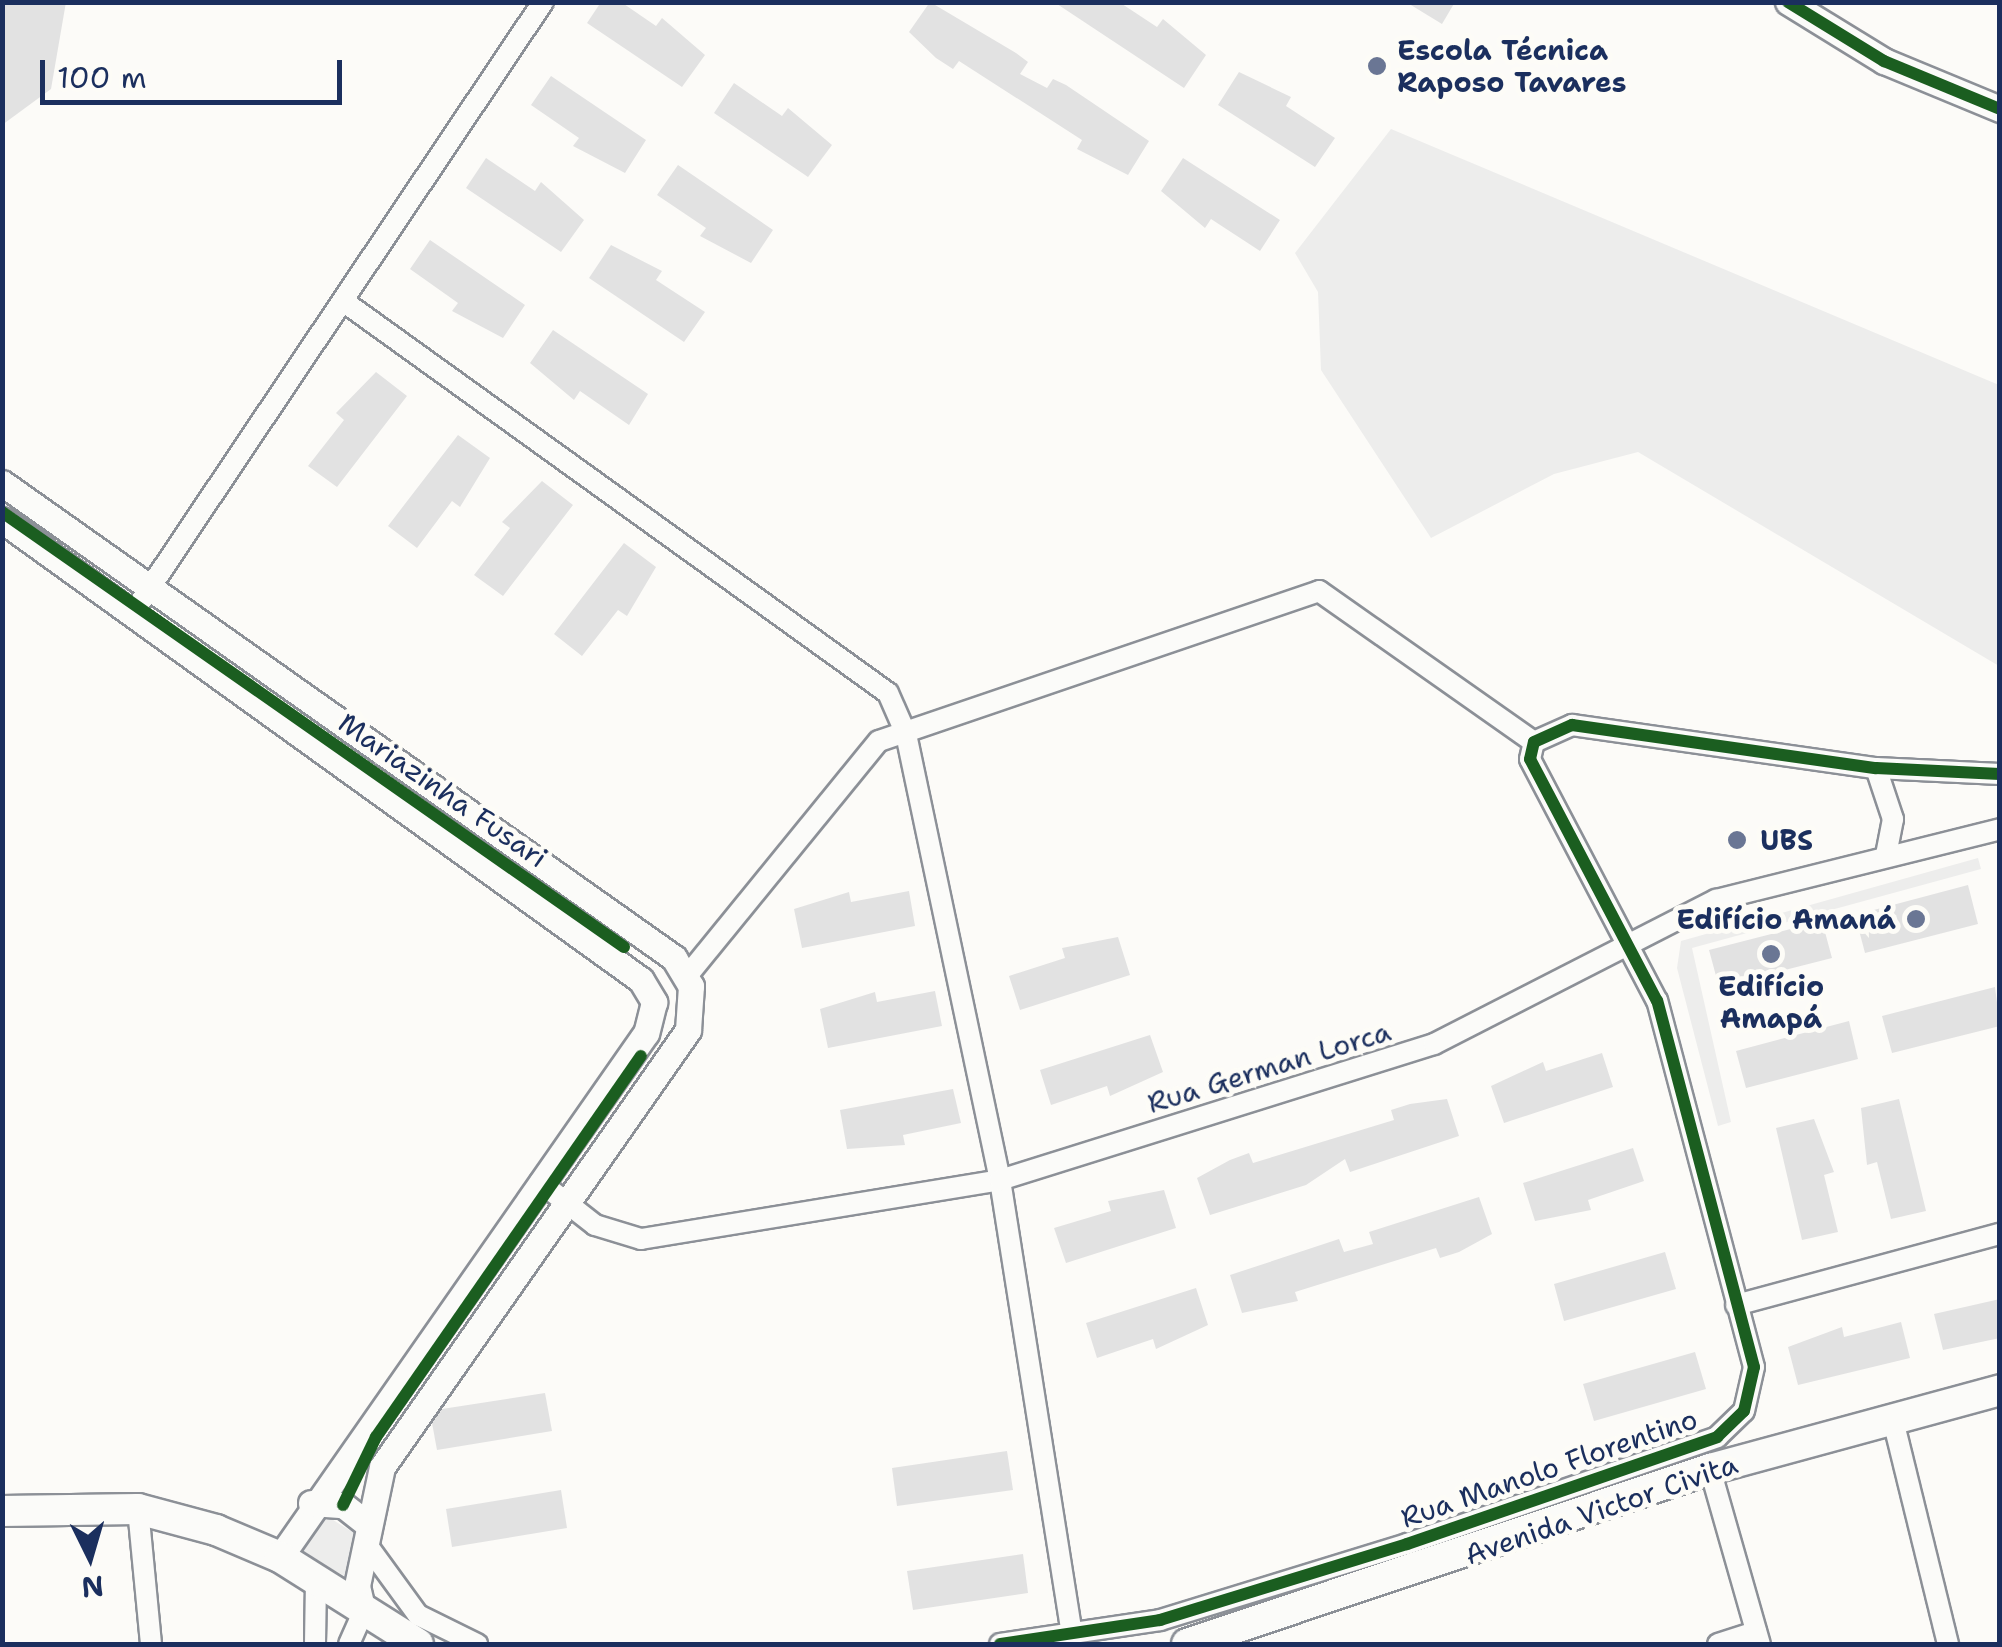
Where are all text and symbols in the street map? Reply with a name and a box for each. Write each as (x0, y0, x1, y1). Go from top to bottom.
place label: Escola Técnica Raposo Tavares (1397, 33, 1627, 99)
scale bar (45, 40, 348, 102)
marker: Escola Técnica Raposo Tavares (1366, 55, 1388, 77)
text: 100 m (57, 57, 147, 98)
street label: Mariazinha Fusari (332, 705, 554, 875)
place label: UBS (1760, 823, 1813, 857)
marker: UBS (1724, 827, 1750, 853)
place label: Edifício Amaná (1676, 902, 1896, 936)
marker: Edifício Amaná (1905, 908, 1927, 930)
marker: Edifício Amapá (1760, 943, 1782, 965)
place label: Edifício Amapá (1718, 969, 1824, 1035)
street label: Rua German Lorca (1143, 1014, 1395, 1120)
street label: Rua Manolo Florentino (1396, 1401, 1702, 1535)
street label: Avenida Victor Civita (1460, 1447, 1742, 1571)
north arrow (40, 1507, 140, 1607)
text: N (80, 1567, 105, 1607)

